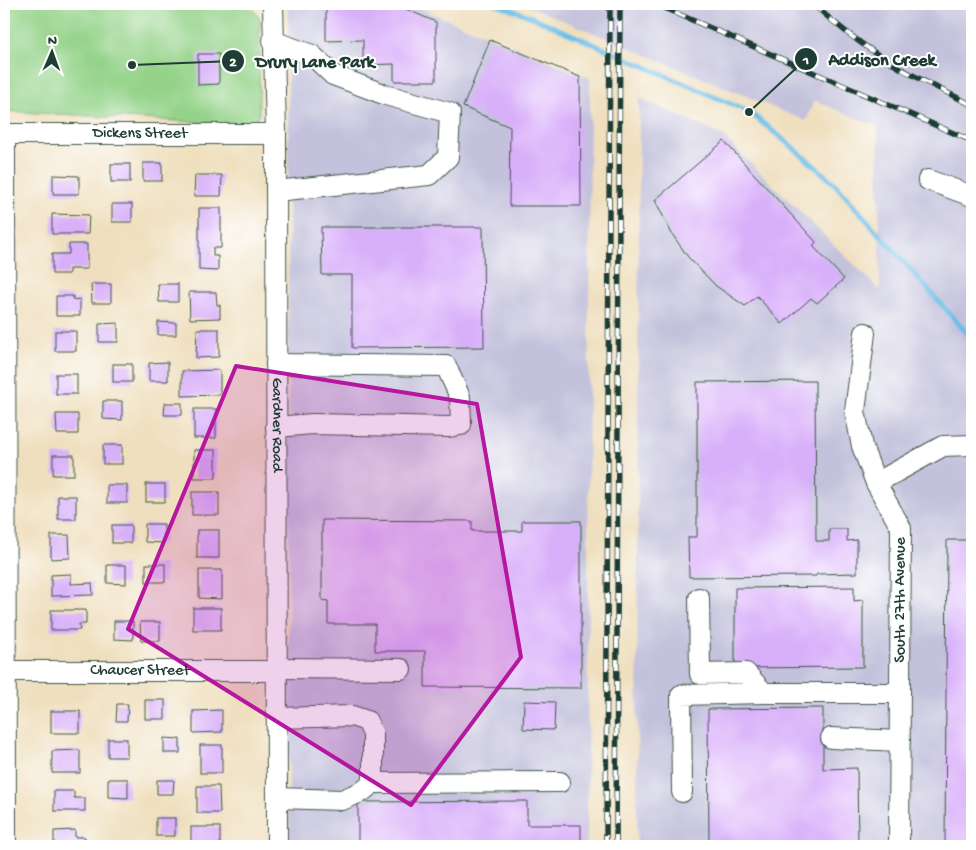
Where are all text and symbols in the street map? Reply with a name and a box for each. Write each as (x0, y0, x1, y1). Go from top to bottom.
north arrow (28, 28, 78, 78)
text: N (48, 33, 57, 50)
callout: Addison Creek (793, 42, 945, 75)
callout: Drury Lane Park (221, 44, 385, 77)
text: Addison Creek (827, 51, 938, 72)
text: 1 (802, 52, 809, 70)
text: Drury Lane Park (253, 53, 377, 74)
text: 2 (229, 54, 237, 72)
street label: Dickens Street (92, 125, 189, 144)
street label: Gardner Road (267, 378, 286, 474)
street label: South 27th Avenue (892, 537, 911, 663)
street label: Chaucer Street (90, 662, 191, 681)

